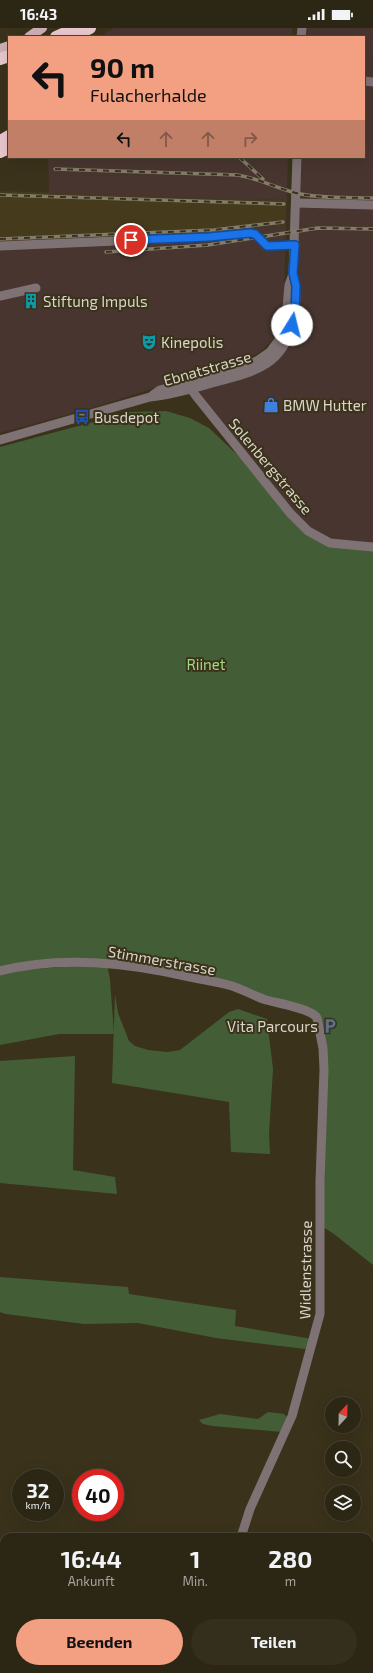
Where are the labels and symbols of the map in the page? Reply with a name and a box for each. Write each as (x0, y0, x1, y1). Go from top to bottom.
pin (114, 223, 148, 257)
building icon: Stiftung Impuls (22, 292, 40, 310)
place label: Stiftung Impuls (43, 292, 148, 310)
position arrow (271, 304, 313, 346)
theatre icon: Kinepolis (140, 333, 158, 351)
place label: Kinepolis (161, 333, 223, 351)
street label: Ebnatstrasse (161, 347, 253, 389)
shop icon: BMW Hutter (262, 396, 280, 414)
place label: BMW Hutter (283, 396, 367, 414)
bus stop icon: Busdepot (73, 408, 91, 426)
place label: Busdepot (94, 408, 159, 426)
street label: Solenbergstrasse (226, 414, 316, 518)
park label: Riinet (186, 655, 226, 673)
street label: Stimmerstrasse (107, 942, 217, 978)
place label: Vita Parcours (227, 1017, 318, 1035)
parking icon: Vita Parcours (321, 1017, 339, 1035)
street label: Widlenstrasse (295, 1221, 315, 1319)
north arrow (325, 1397, 361, 1433)
speed limit sign: 40 (72, 1469, 124, 1521)

